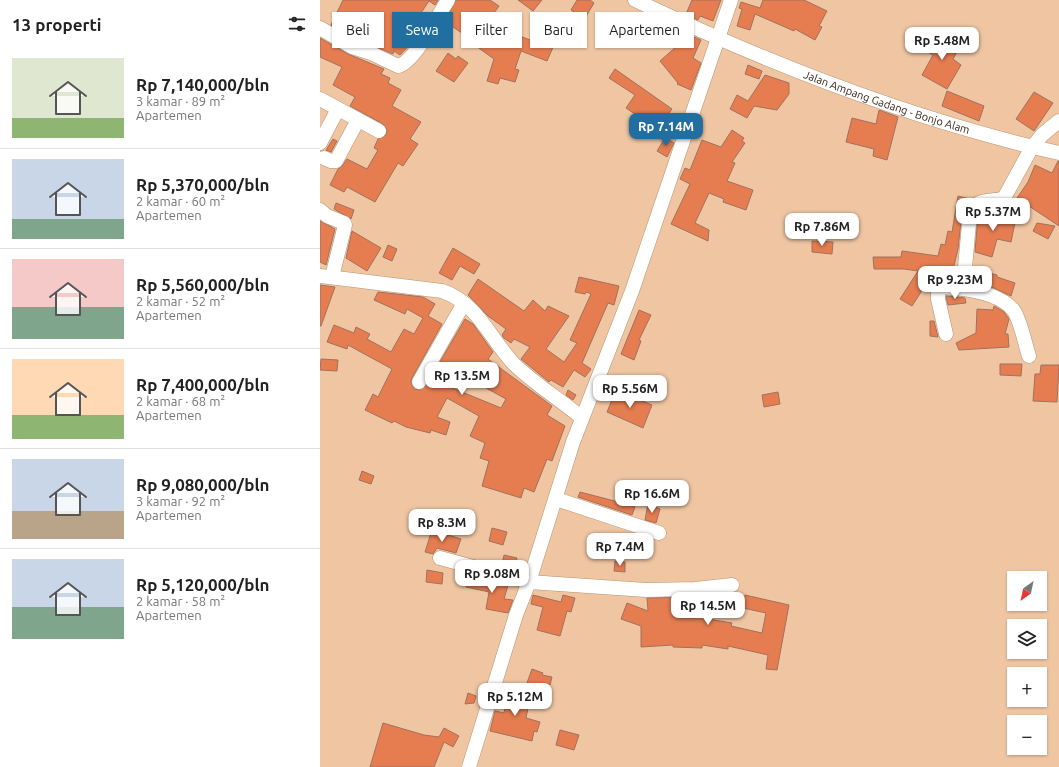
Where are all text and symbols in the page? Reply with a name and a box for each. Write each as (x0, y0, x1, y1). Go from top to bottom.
chip: Beli (332, 12, 384, 48)
chip: Sewa (392, 12, 453, 48)
chip: Filter (461, 12, 522, 48)
chip: Baru (530, 12, 587, 48)
chip: Apartemen (595, 12, 694, 48)
icon: filters (286, 13, 308, 35)
text: 13 properti (12, 15, 102, 34)
pin: Rp 5.48M (901, 27, 983, 61)
text: Rp 5.48M (914, 33, 970, 47)
street label: Jalan Ampang Gadang - Bonjo Alam (802, 68, 971, 136)
icon: home (44, 74, 92, 122)
text: Rp 7,140,000/bln (136, 75, 270, 94)
text: 3 kamar · 89 m² (136, 94, 225, 108)
text: Apartemen (136, 108, 202, 122)
pin: Rp 7.14M (625, 113, 707, 147)
text: Rp 7.14M (638, 119, 694, 133)
icon: home (44, 175, 92, 223)
text: Rp 5,370,000/bln (136, 175, 270, 194)
text: 2 kamar · 60 m² (136, 194, 225, 208)
pin: Rp 5.37M (952, 198, 1034, 232)
text: Rp 5.37M (965, 204, 1021, 218)
text: Apartemen (136, 208, 202, 222)
pin: Rp 7.86M (781, 213, 863, 247)
text: Rp 7.86M (794, 219, 850, 233)
pin: Rp 9.23M (914, 266, 996, 300)
text: Rp 9.23M (927, 272, 983, 286)
icon: home (44, 275, 92, 323)
text: Rp 5,560,000/bln (136, 275, 270, 294)
text: 2 kamar · 52 m² (136, 294, 225, 308)
text: Apartemen (136, 308, 202, 322)
pin: Rp 13.5M (421, 362, 503, 396)
text: Rp 13.5M (434, 368, 490, 382)
icon: home (44, 375, 92, 423)
text: Rp 7,400,000/bln (136, 375, 270, 394)
pin: Rp 5.56M (589, 375, 671, 409)
text: Rp 5.56M (602, 381, 658, 395)
text: 2 kamar · 68 m² (136, 394, 225, 408)
text: Apartemen (136, 408, 202, 422)
icon: home (44, 475, 92, 523)
text: Rp 9,080,000/bln (136, 475, 270, 494)
pin: Rp 16.6M (611, 480, 693, 514)
text: Rp 16.6M (624, 486, 680, 500)
text: 3 kamar · 92 m² (136, 494, 225, 508)
text: Apartemen (136, 508, 202, 522)
pin: Rp 8.3M (405, 509, 479, 543)
text: Rp 8.3M (418, 515, 466, 529)
pin: Rp 7.4M (583, 533, 657, 567)
text: Rp 7.4M (596, 539, 644, 553)
pin: Rp 9.08M (451, 560, 533, 594)
text: Rp 9.08M (464, 566, 520, 580)
north arrow (1007, 571, 1047, 611)
map controls (1007, 571, 1047, 755)
icon: home (44, 575, 92, 623)
text: Rp 5,120,000/bln (136, 575, 270, 594)
pin: Rp 14.5M (667, 592, 749, 626)
text: 2 kamar · 58 m² (136, 594, 225, 608)
text: Rp 14.5M (680, 598, 736, 612)
text: Apartemen (136, 608, 202, 622)
button: layers (1007, 619, 1047, 659)
button: + (1007, 667, 1047, 707)
pin: Rp 5.12M (474, 683, 556, 717)
text: Rp 5.12M (487, 689, 543, 703)
button: − (1007, 715, 1047, 755)

